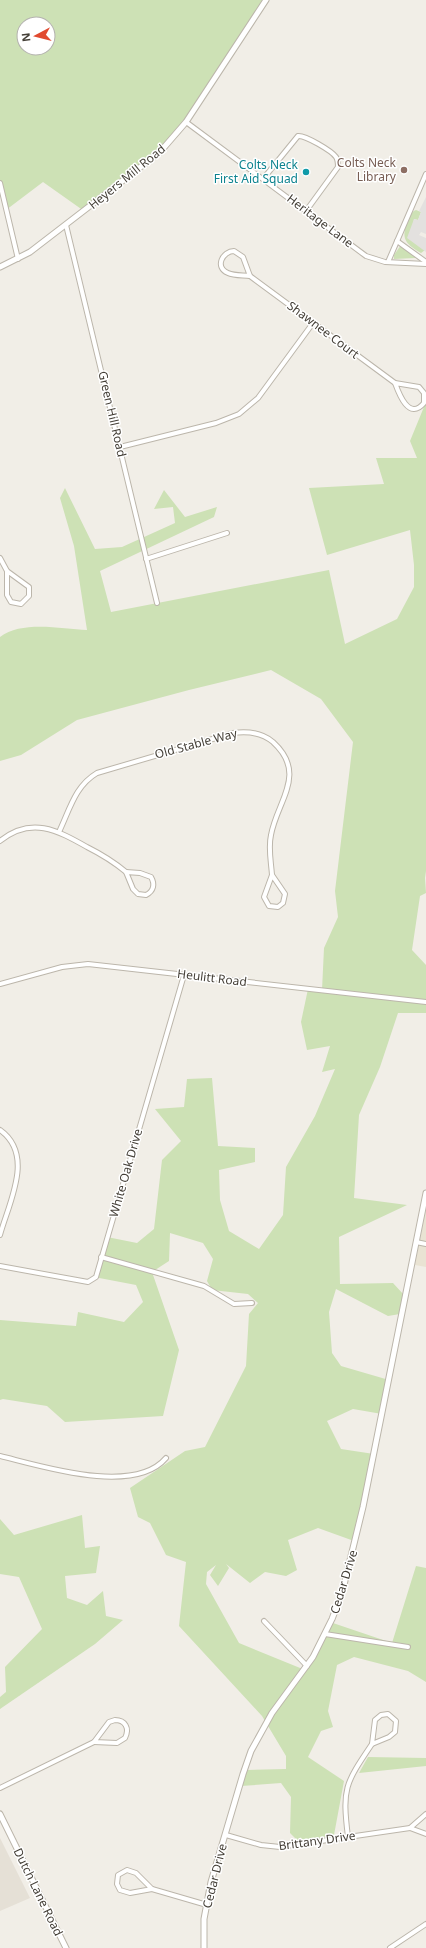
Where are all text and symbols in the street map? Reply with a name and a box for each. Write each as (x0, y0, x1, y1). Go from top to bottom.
north arrow (16, 16, 56, 56)
text: N (18, 32, 34, 43)
street label: Heyers Mill Road (85, 140, 169, 213)
place label: Colts Neck Library (337, 154, 397, 185)
place label: Colts Neck First Aid Squad (214, 156, 299, 187)
marker: Colts Neck Library (399, 165, 409, 175)
marker: Colts Neck First Aid Squad (301, 167, 311, 177)
street label: Heritage Lane (284, 190, 357, 251)
street label: Shawnee Court (284, 297, 363, 363)
street label: Green Hill Road (94, 369, 131, 459)
street label: Old Stable Way (153, 724, 240, 763)
street label: Heulitt Road (176, 965, 248, 990)
street label: White Oak Drive (105, 1126, 146, 1219)
street label: Cedar Drive (326, 1547, 361, 1616)
street label: Brittany Drive (277, 1827, 357, 1854)
street label: Cedar Drive (198, 1841, 231, 1910)
street label: Dutch Lane Road (10, 1845, 67, 1939)

